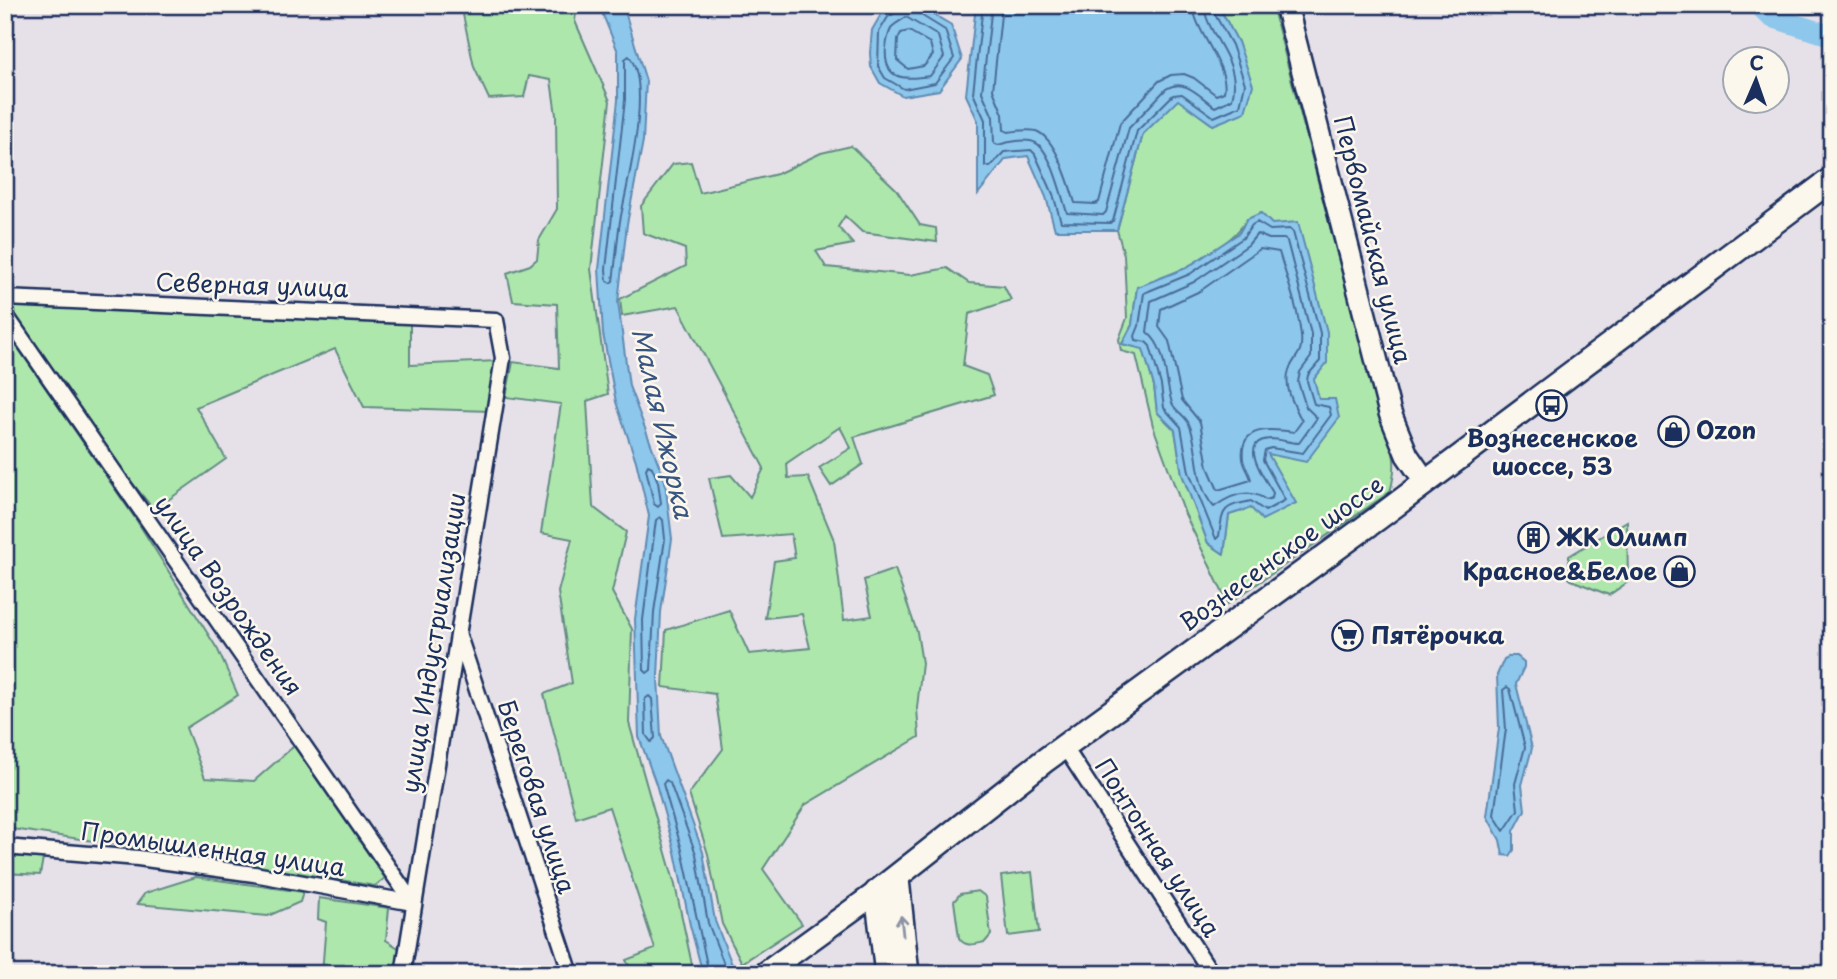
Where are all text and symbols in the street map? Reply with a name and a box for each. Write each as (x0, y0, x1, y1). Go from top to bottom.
north arrow (1722, 46, 1792, 116)
text: С (1749, 48, 1764, 76)
street label: Первомайская улица (1326, 112, 1422, 367)
street label: Северная улица (155, 263, 349, 305)
water label: Малая Ижорка (623, 324, 704, 522)
bus stop icon: Вознесенское шоссе, 53 (1535, 388, 1569, 422)
place label: Ozon (1696, 411, 1756, 447)
shop icon: Ozon (1656, 414, 1690, 448)
place label: Вознесенское шоссе, 53 (1466, 419, 1638, 483)
street label: Вознесенское шоссе (1171, 466, 1390, 639)
street label: улица Возрождения (147, 487, 312, 702)
street label: улица Индустриализации (390, 490, 474, 796)
place label: ЖК Олимп (1556, 518, 1688, 554)
building icon: ЖК Олимп (1517, 521, 1551, 555)
place label: Красное&Белое (1463, 552, 1657, 588)
shop icon: Красное&Белое (1663, 555, 1697, 589)
place label: Пятёрочка (1371, 616, 1505, 652)
supermarket icon: Пятёрочка (1331, 619, 1365, 653)
street label: Береговая улица (490, 695, 586, 898)
street label: Понтонная улица (1087, 750, 1230, 943)
street label: Промышленная улица (79, 812, 348, 884)
one-way arrow (895, 916, 908, 938)

